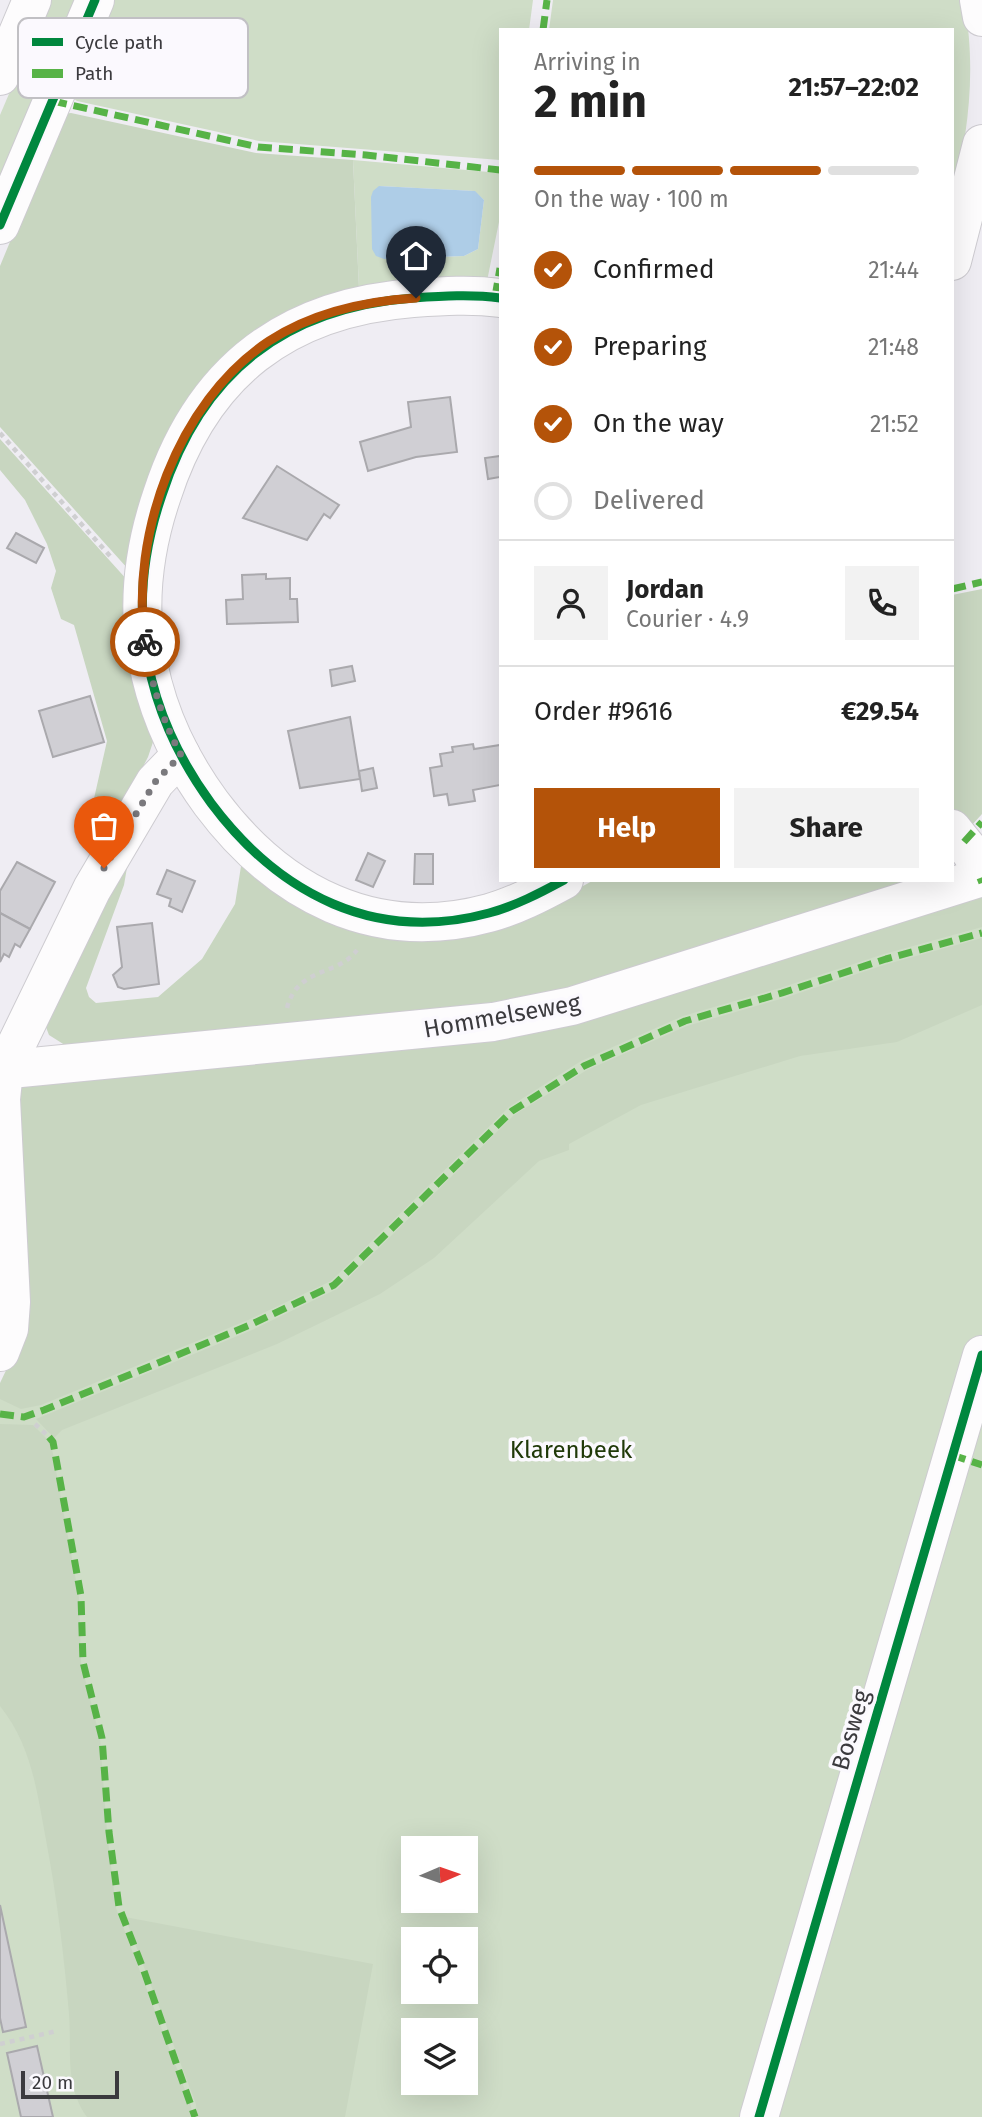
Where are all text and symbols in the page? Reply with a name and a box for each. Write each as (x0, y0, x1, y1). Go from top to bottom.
legend (18, 18, 248, 98)
text: Cycle path (75, 31, 163, 54)
text: Arriving in (534, 48, 641, 76)
text: Path (75, 62, 113, 85)
text: 21:57–22:02 (788, 72, 919, 103)
text: 2 min (534, 74, 647, 129)
text: On the way · 100 m (534, 185, 729, 213)
pin (386, 226, 446, 298)
icon: home (397, 237, 435, 275)
icon: check (534, 251, 572, 289)
text: Confirmed (593, 254, 714, 285)
text: 21:44 (868, 256, 919, 284)
icon: check (534, 328, 572, 366)
text: Preparing (593, 331, 706, 362)
text: 21:48 (868, 333, 919, 361)
icon: check (534, 405, 572, 443)
text: On the way (593, 408, 724, 439)
text: 21:52 (870, 410, 919, 438)
text: Delivered (593, 485, 705, 516)
button: person (534, 566, 608, 640)
button: phone (845, 566, 919, 640)
text: Jordan (626, 574, 704, 605)
text: Courier · 4.9 (626, 605, 749, 633)
courier (110, 607, 180, 677)
icon: bike (126, 623, 164, 661)
text: Order #9616 (534, 696, 673, 727)
text: €29.54 (841, 696, 919, 727)
button: Help (534, 788, 720, 868)
button: Share (734, 788, 919, 868)
pin (74, 796, 134, 868)
icon: bag (85, 807, 123, 845)
street label: Hommelseweg (421, 988, 583, 1044)
park label: Klarenbeek (510, 1436, 633, 1464)
street label: Bosweg (826, 1686, 876, 1773)
north arrow (401, 1836, 478, 1913)
map controls (401, 1836, 478, 2095)
button: locate (401, 1927, 478, 2004)
button: layers (401, 2018, 478, 2095)
scale bar (21, 2068, 119, 2100)
text: 20 m (32, 2071, 73, 2094)

